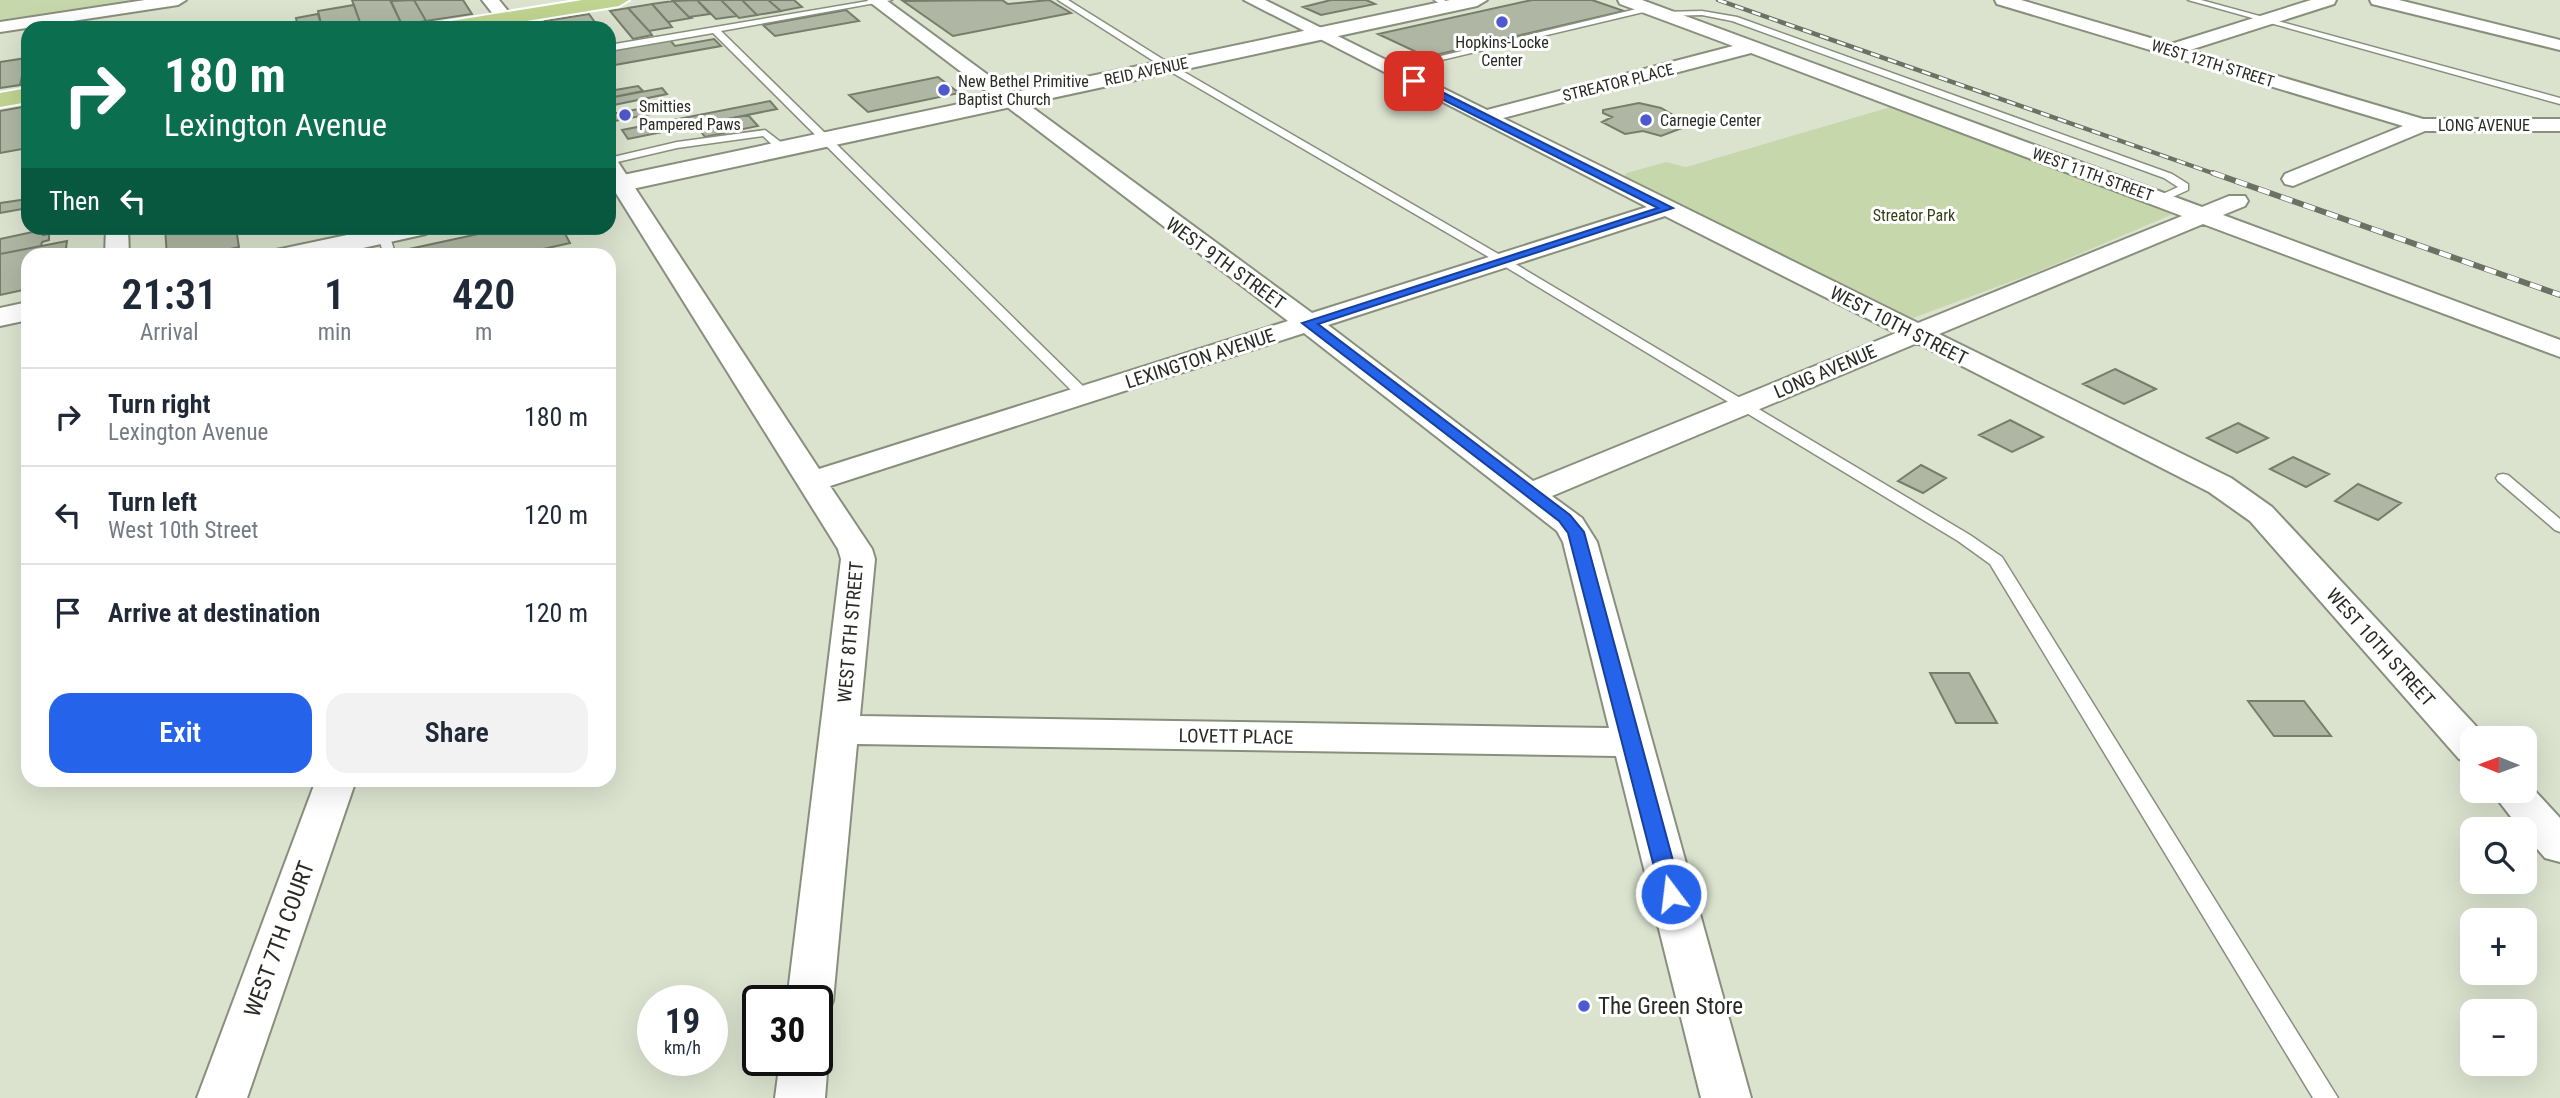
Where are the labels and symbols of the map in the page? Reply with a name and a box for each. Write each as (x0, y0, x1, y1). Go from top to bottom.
marker: Hopkins-Locke Center (1494, 14, 1510, 30)
place label: Hopkins-Locke Center (1455, 33, 1549, 70)
street label: WEST 12TH STREET (2149, 36, 2277, 91)
pin (1384, 51, 1444, 111)
street label: REID AVENUE (1102, 53, 1190, 90)
street label: STREATOR PLACE (1561, 59, 1676, 105)
place label: New Bethel Primitive Baptist Church (958, 72, 1089, 109)
marker: New Bethel Primitive Baptist Church (936, 82, 952, 98)
place label: Smitties Pampered Paws (639, 97, 741, 134)
marker: Smitties Pampered Paws (617, 107, 633, 123)
place label: Carnegie Center (1660, 111, 1761, 130)
marker: Carnegie Center (1638, 112, 1654, 128)
street label: LONG AVENUE (2438, 116, 2530, 135)
street label: WEST 11TH STREET (2030, 144, 2156, 205)
park label: Streator Park (1873, 206, 1956, 225)
street label: WEST 9TH STREET (1162, 212, 1290, 314)
street label: WEST 10TH STREET (1826, 281, 1971, 370)
street label: LEXINGTON AVENUE (1122, 323, 1278, 394)
street label: LONG AVENUE (1770, 340, 1880, 403)
street label: WEST 8TH STREET (833, 560, 868, 704)
street label: WEST 10TH STREET (2321, 583, 2440, 711)
street label: LOVETT PLACE (1178, 724, 1294, 749)
north arrow (2460, 726, 2538, 803)
position arrow (1634, 857, 1708, 931)
street label: WEST 7TH COURT (239, 858, 320, 1021)
speed limit sign: 30 (742, 985, 833, 1076)
place label: The Green Store (1598, 993, 1743, 1020)
marker: The Green Store (1576, 998, 1592, 1014)

